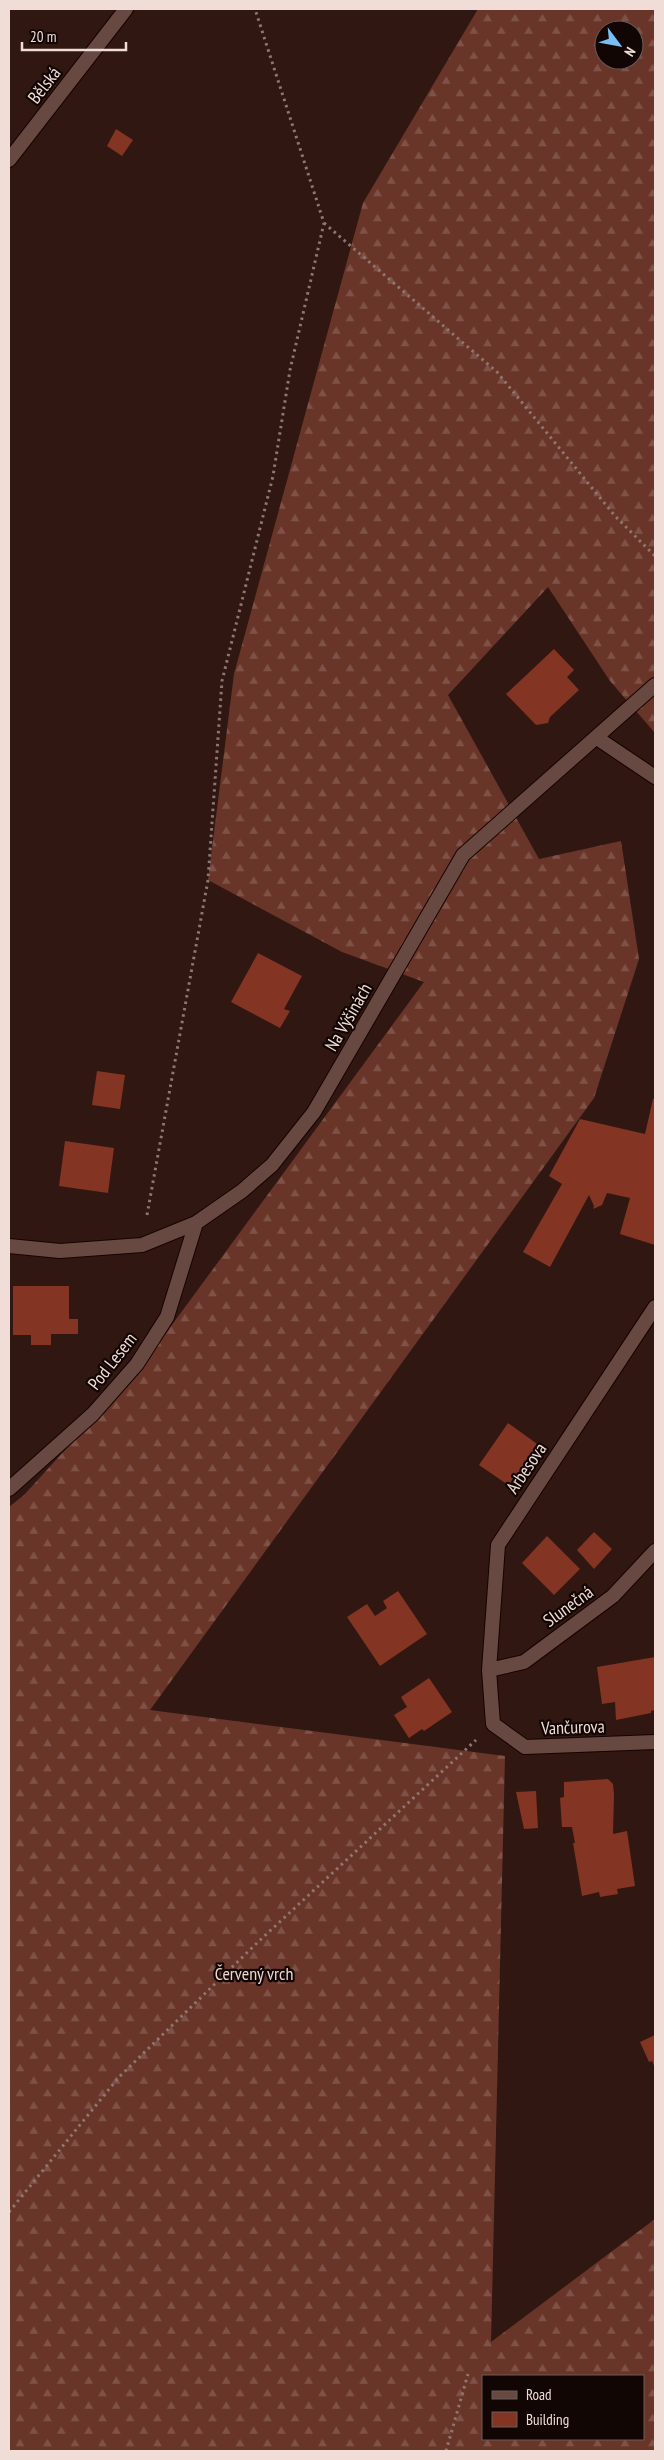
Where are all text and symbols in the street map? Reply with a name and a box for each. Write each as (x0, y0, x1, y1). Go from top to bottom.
scale bar (22, 20, 126, 52)
north arrow (594, 20, 644, 70)
text: 20 m (30, 27, 56, 46)
text: N (620, 44, 640, 60)
street label: Bělská (23, 62, 65, 108)
street label: Na Výšinách (319, 979, 377, 1055)
street label: Pod Lesem (83, 1328, 141, 1394)
street label: Arbesova (501, 1438, 551, 1498)
street label: Slunečná (538, 1580, 598, 1632)
street label: Vančurova (540, 1714, 605, 1740)
park label: Červený vrch (215, 1962, 293, 1985)
legend (482, 2375, 644, 2440)
text: Road (526, 2385, 552, 2404)
text: Building (526, 2410, 569, 2429)

